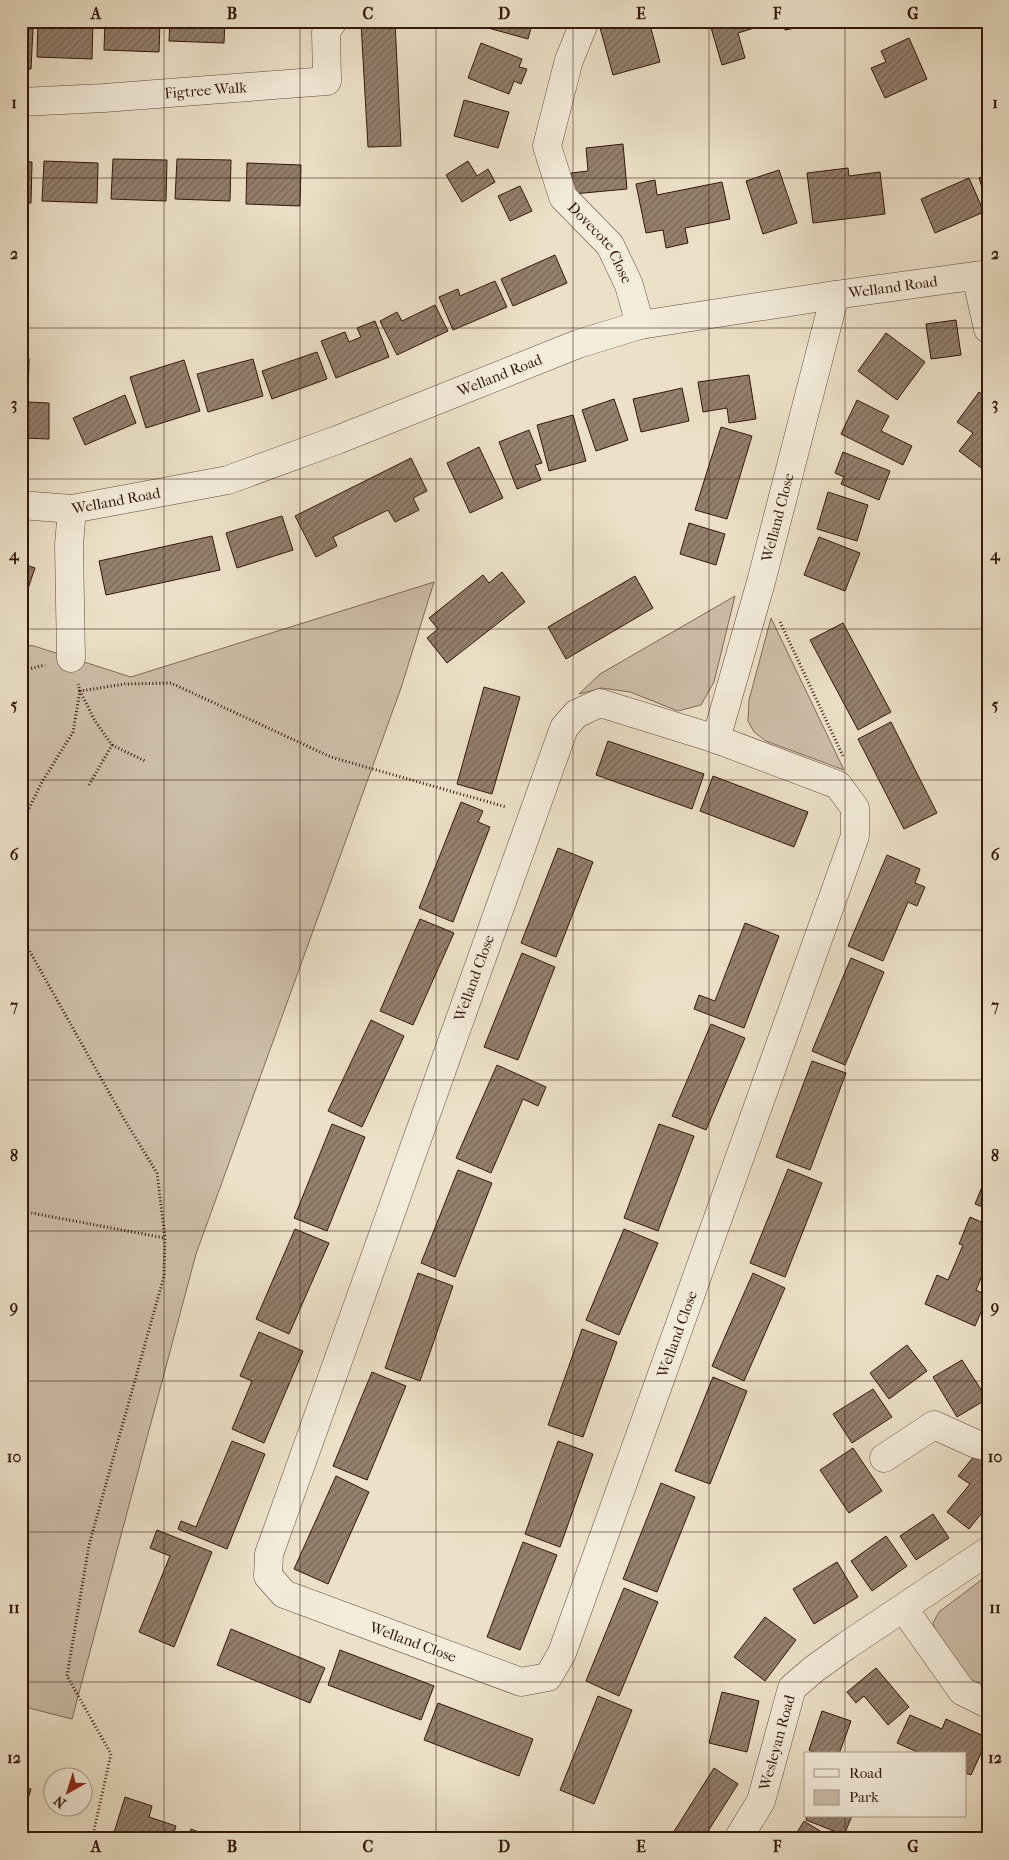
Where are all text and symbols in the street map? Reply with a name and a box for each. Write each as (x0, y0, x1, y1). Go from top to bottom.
text: A (90, 4, 102, 23)
text: B (227, 4, 237, 23)
text: C (363, 4, 374, 23)
text: D (498, 4, 510, 23)
text: E (636, 4, 646, 23)
text: F (772, 4, 782, 23)
text: G (907, 4, 919, 23)
street label: Figtree Walk (164, 78, 248, 102)
text: 1 (11, 93, 17, 112)
text: 1 (992, 93, 998, 112)
street label: Dovecote Close (564, 198, 636, 287)
text: 2 (10, 244, 18, 263)
text: 2 (991, 244, 999, 263)
street label: Welland Road (846, 272, 939, 302)
street label: Welland Road (454, 350, 545, 401)
text: 3 (11, 394, 17, 414)
text: 3 (992, 394, 998, 414)
street label: Welland Close (757, 470, 798, 565)
street label: Welland Road (69, 484, 163, 518)
text: 4 (8, 545, 20, 565)
text: 4 (989, 545, 1001, 565)
text: 5 (11, 695, 18, 714)
text: 5 (992, 695, 999, 714)
text: 6 (10, 845, 19, 864)
text: 6 (991, 845, 1000, 864)
street label: Welland Close (450, 932, 498, 1025)
text: 7 (9, 996, 18, 1015)
text: 7 (990, 996, 999, 1015)
text: 8 (10, 1146, 18, 1165)
text: 8 (991, 1146, 999, 1165)
street label: Welland Close (653, 1288, 701, 1381)
text: 9 (9, 1297, 18, 1317)
text: 9 (990, 1297, 999, 1317)
text: 10 (7, 1447, 21, 1466)
text: 10 (988, 1447, 1002, 1466)
text: 11 (8, 1598, 20, 1617)
text: 11 (989, 1598, 1001, 1617)
street label: Welland Close (366, 1618, 459, 1666)
street label: Wesleyan Road (755, 1692, 799, 1793)
text: 12 (7, 1748, 21, 1767)
text: 12 (988, 1748, 1002, 1767)
legend (804, 1752, 966, 1818)
text: Road (849, 1764, 883, 1782)
north arrow (42, 1768, 92, 1818)
text: Park (849, 1788, 879, 1806)
text: N (50, 1792, 70, 1812)
text: A (90, 1837, 102, 1856)
text: B (227, 1837, 237, 1856)
text: C (363, 1837, 374, 1856)
text: D (498, 1837, 510, 1856)
text: E (636, 1837, 646, 1856)
text: F (772, 1837, 782, 1856)
text: G (907, 1837, 919, 1856)

